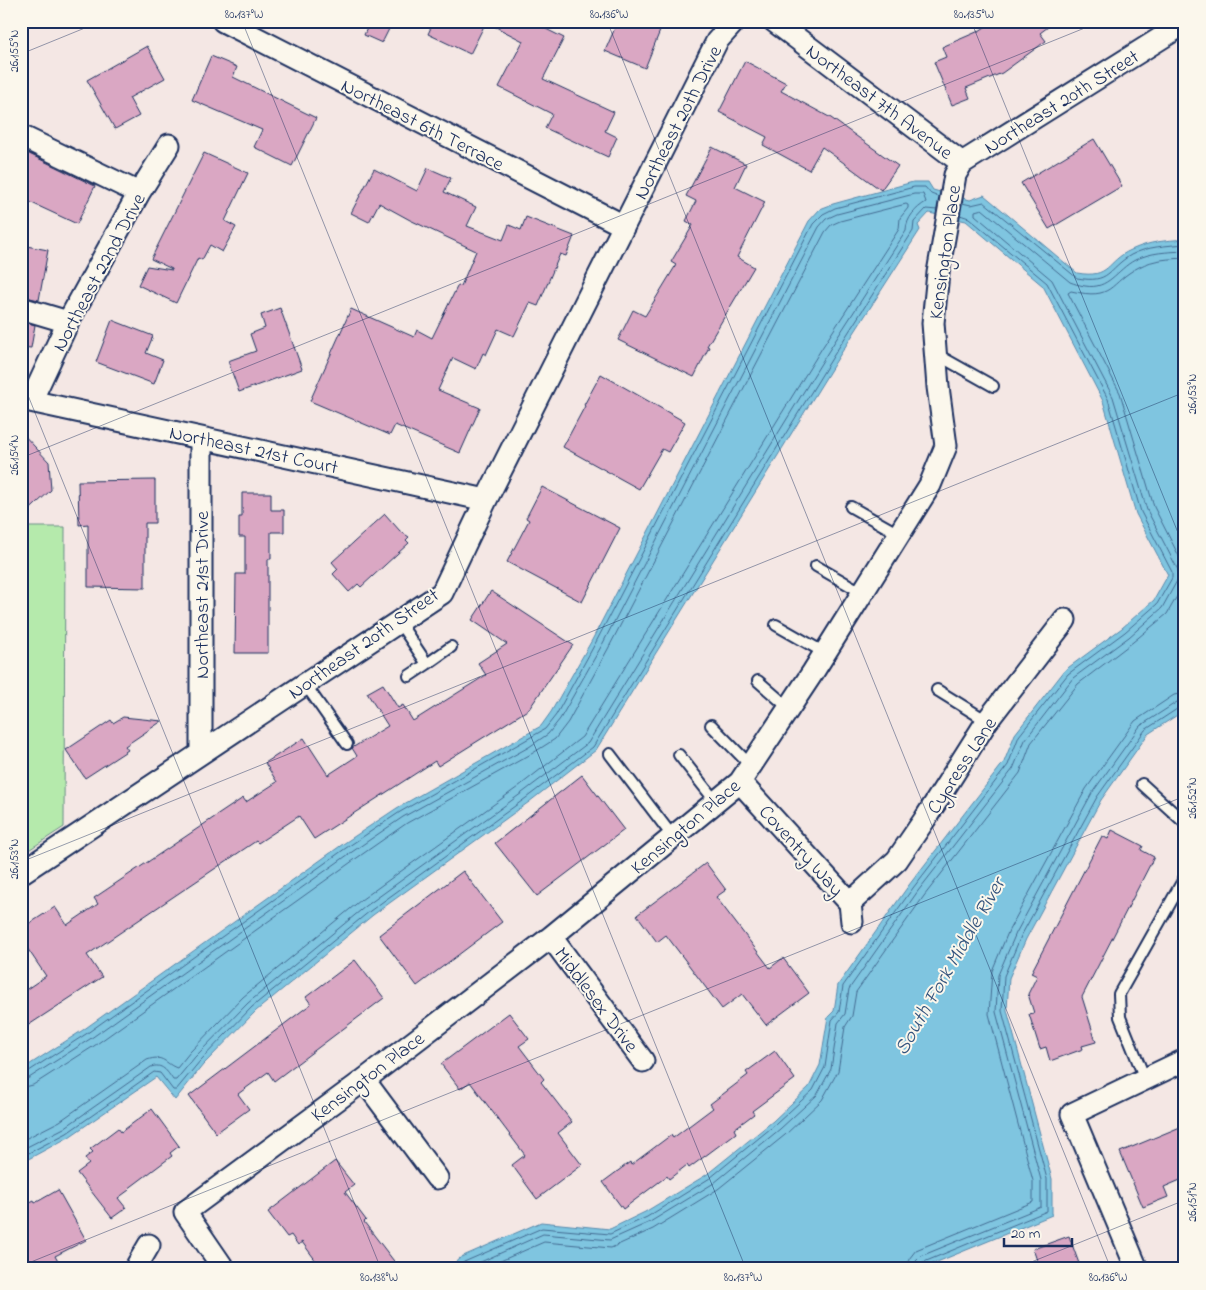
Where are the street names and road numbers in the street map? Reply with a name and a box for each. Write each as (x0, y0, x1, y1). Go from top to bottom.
street label: Northeast 7th Avenue (799, 38, 958, 168)
street label: Northeast 20th Drive (628, 41, 731, 205)
street label: Northeast 20th Street (979, 43, 1146, 163)
street label: Northeast 6th Terrace (335, 73, 508, 180)
street label: Kensington Place (923, 183, 971, 322)
street label: Northeast 22nd Drive (46, 189, 154, 358)
street label: Northeast 21st Court (166, 419, 341, 484)
street label: Northeast 21st Drive (189, 511, 218, 679)
street label: Northeast 20th Street (283, 582, 446, 708)
street label: Cypress Lane (921, 712, 1005, 821)
street label: Kensington Place (625, 773, 749, 883)
street label: Coventry Way (751, 799, 849, 904)
street label: Middlesex Drive (546, 942, 644, 1059)
street label: Kensington Place (306, 1026, 432, 1131)

